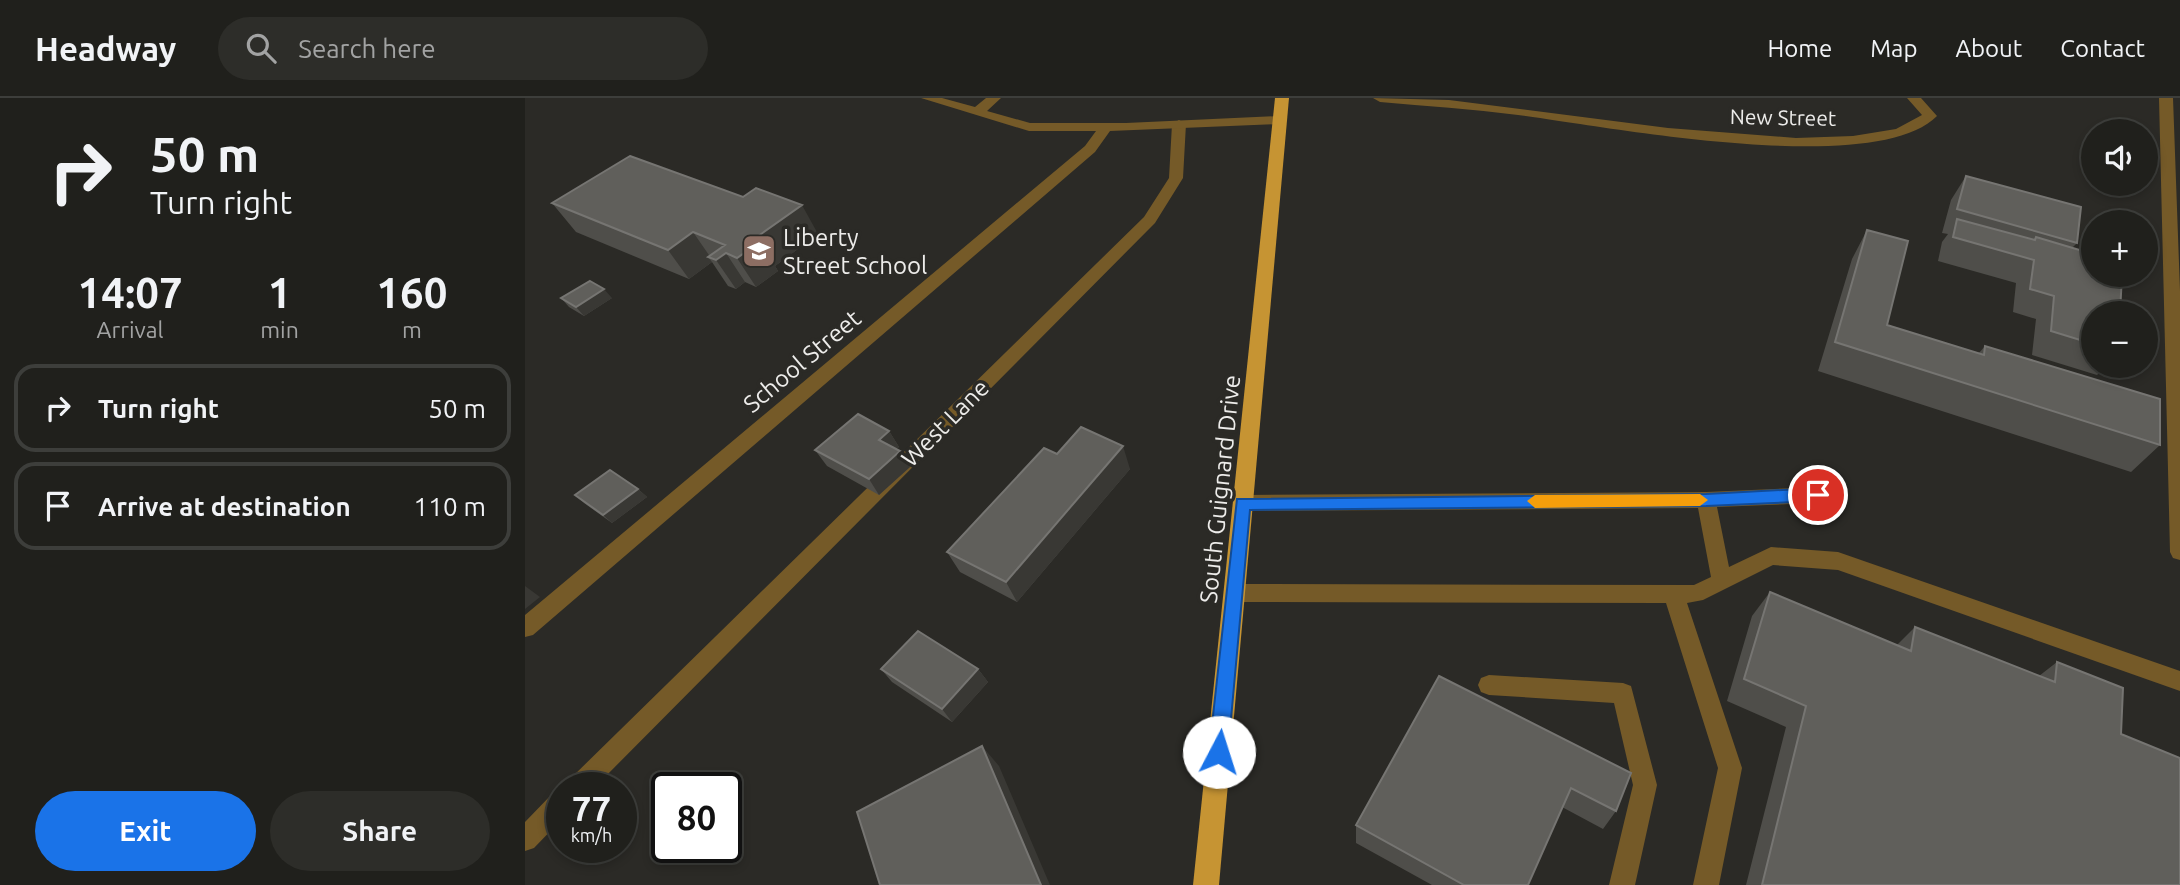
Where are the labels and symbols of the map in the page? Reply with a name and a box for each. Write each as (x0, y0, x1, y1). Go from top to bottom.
street label: New Street (1730, 104, 1836, 130)
place label: Liberty Street School (783, 224, 927, 279)
school or university icon: Liberty Street School (740, 232, 778, 270)
street label: School Street (738, 304, 866, 418)
street label: South Guignard Drive (1195, 373, 1245, 605)
street label: West Lane (896, 374, 994, 472)
pin (1788, 465, 1848, 525)
position arrow (1182, 715, 1256, 789)
speed limit sign: 80 (651, 772, 742, 863)

